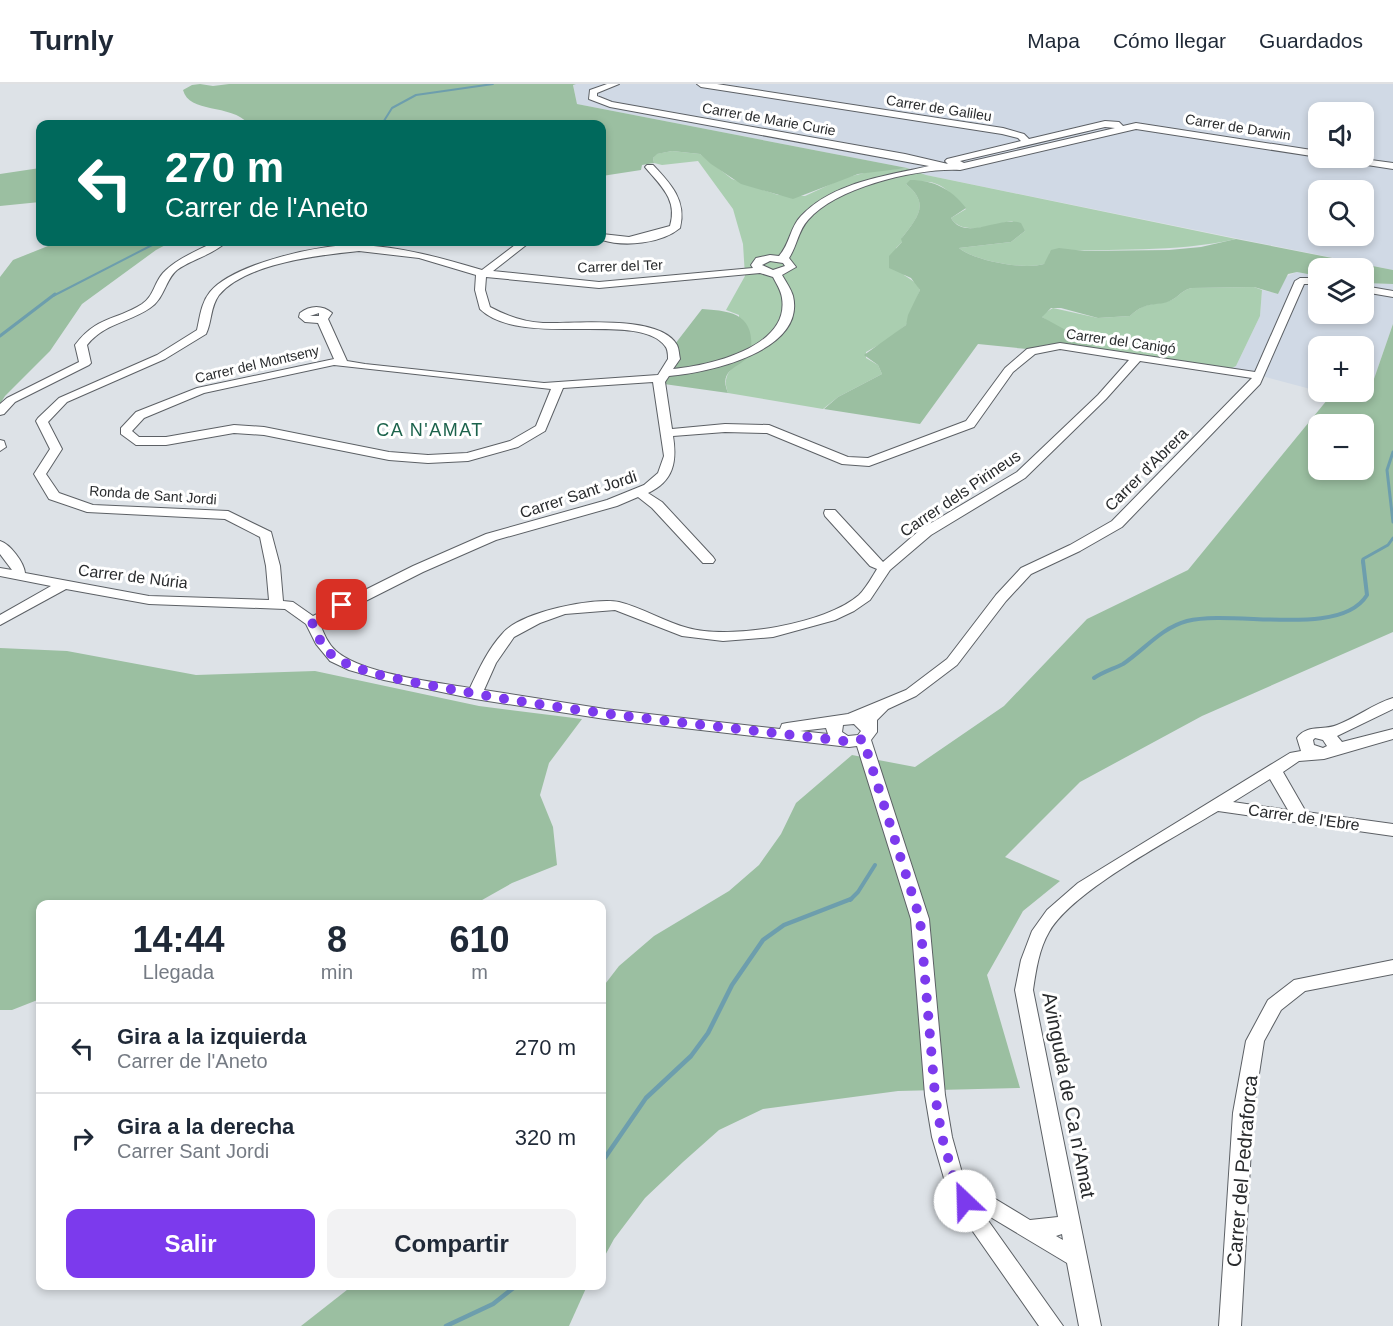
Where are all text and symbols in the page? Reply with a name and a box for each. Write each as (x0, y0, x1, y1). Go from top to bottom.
text: Turnly (30, 25, 113, 56)
text: Mapa (1027, 29, 1080, 52)
text: Cómo llegar (1113, 29, 1226, 52)
text: Guardados (1259, 29, 1363, 52)
street label: Carrer de Galileu (885, 92, 993, 124)
street label: Carrer de Marie Curie (701, 99, 837, 139)
map controls (1308, 102, 1374, 480)
button: sound (1308, 102, 1374, 168)
street label: Carrer de Darwin (1184, 111, 1292, 143)
icon: left (66, 144, 144, 222)
text: 270 m (165, 144, 284, 191)
button: search (1308, 180, 1374, 246)
text: Carrer de l'Aneto (165, 193, 368, 223)
street label: Carrer del Ter (577, 257, 663, 275)
button: layers (1308, 258, 1374, 324)
street label: Carrer del Canigó (1065, 325, 1177, 357)
button: + (1308, 336, 1374, 402)
street label: Carrer del Montseny (193, 342, 321, 386)
button: − (1308, 414, 1374, 480)
district label: CA N'AMAT (376, 420, 484, 440)
street label: Carrer d'Abrera (1102, 424, 1191, 514)
street label: Carrer dels Pirineus (897, 447, 1024, 540)
street label: Carrer Sant Jordi (518, 468, 639, 521)
street label: Ronda de Sant Jordi (89, 483, 217, 507)
street label: Carrer de Núria (77, 561, 189, 592)
pin (316, 579, 367, 630)
icon: arrive (325, 588, 358, 621)
street label: Carrer de l'Ebre (1247, 801, 1361, 834)
text: 14:44 (132, 919, 224, 960)
text: 8 (327, 919, 347, 960)
text: 610 (449, 919, 510, 960)
text: Llegada (143, 961, 214, 983)
text: min (321, 961, 353, 983)
text: m (471, 961, 488, 983)
street label: Avinguda de Ca n'Amat (1038, 990, 1100, 1200)
text: Gira a la izquierda (117, 1024, 307, 1049)
icon: left (66, 1032, 99, 1065)
text: 270 m (515, 1035, 576, 1060)
text: Carrer de l'Aneto (117, 1050, 268, 1072)
street label: Carrer del Pedraforca (1223, 1073, 1261, 1268)
text: Gira a la derecha (117, 1114, 294, 1139)
icon: right (66, 1122, 99, 1155)
text: 320 m (515, 1125, 576, 1150)
text: Carrer Sant Jordi (117, 1140, 269, 1162)
position arrow (933, 1169, 997, 1233)
button: Salir (66, 1209, 315, 1278)
button: Compartir (327, 1209, 576, 1278)

